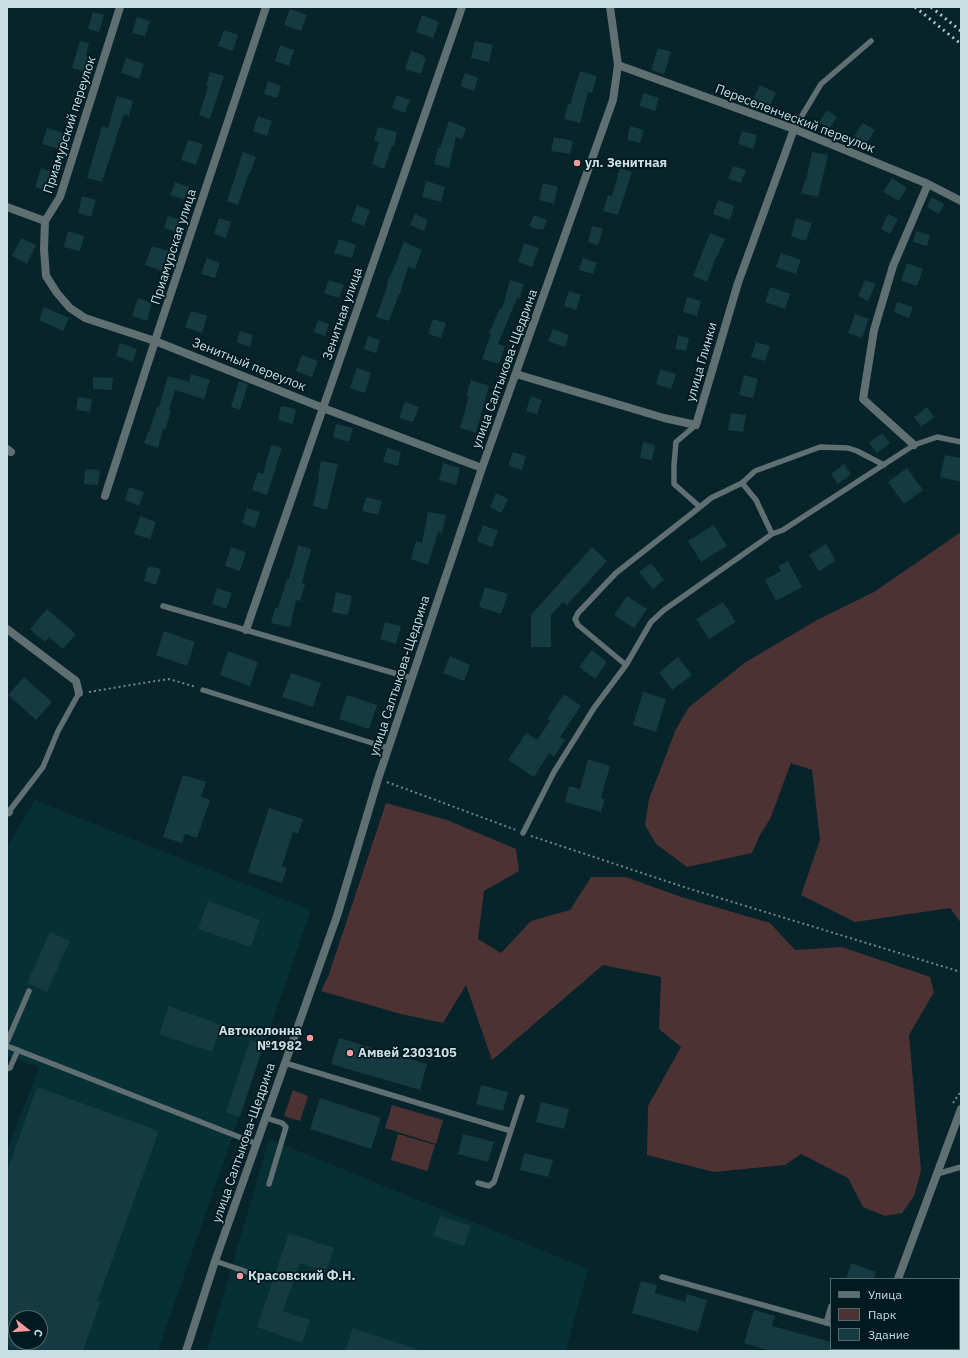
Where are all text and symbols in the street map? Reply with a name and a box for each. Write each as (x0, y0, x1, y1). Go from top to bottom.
street label: Приамурский переулок (40, 54, 100, 196)
street label: Переселенческий переулок (713, 81, 877, 157)
place label: ул. Зенитная (585, 155, 667, 171)
marker: ул. Зенитная (572, 158, 582, 168)
street label: Приамурская улица (148, 187, 200, 307)
street label: Зенитная улица (320, 266, 366, 362)
street label: улица Салтыкова-Щедрина (469, 287, 541, 451)
street label: улица Глинки (683, 320, 721, 404)
street label: Зенитный переулок (190, 335, 308, 395)
street label: улица Салтыкова-Щедрина (367, 594, 433, 758)
place label: Автоколонна №1982 (219, 1023, 302, 1054)
marker: Автоколонна №1982 (305, 1033, 315, 1043)
place label: Амвей 2303105 (358, 1045, 457, 1061)
marker: Амвей 2303105 (345, 1048, 355, 1058)
street label: улица Салтыкова-Щедрина (209, 1061, 279, 1225)
place label: Красовский Ф.Н. (248, 1268, 356, 1284)
marker: Красовский Ф.Н. (235, 1271, 245, 1281)
legend (830, 1278, 960, 1350)
text: Улица (868, 1287, 902, 1302)
text: Парк (868, 1307, 896, 1322)
north arrow (8, 1310, 48, 1350)
text: Здание (868, 1327, 909, 1342)
text: С (31, 1328, 46, 1339)

